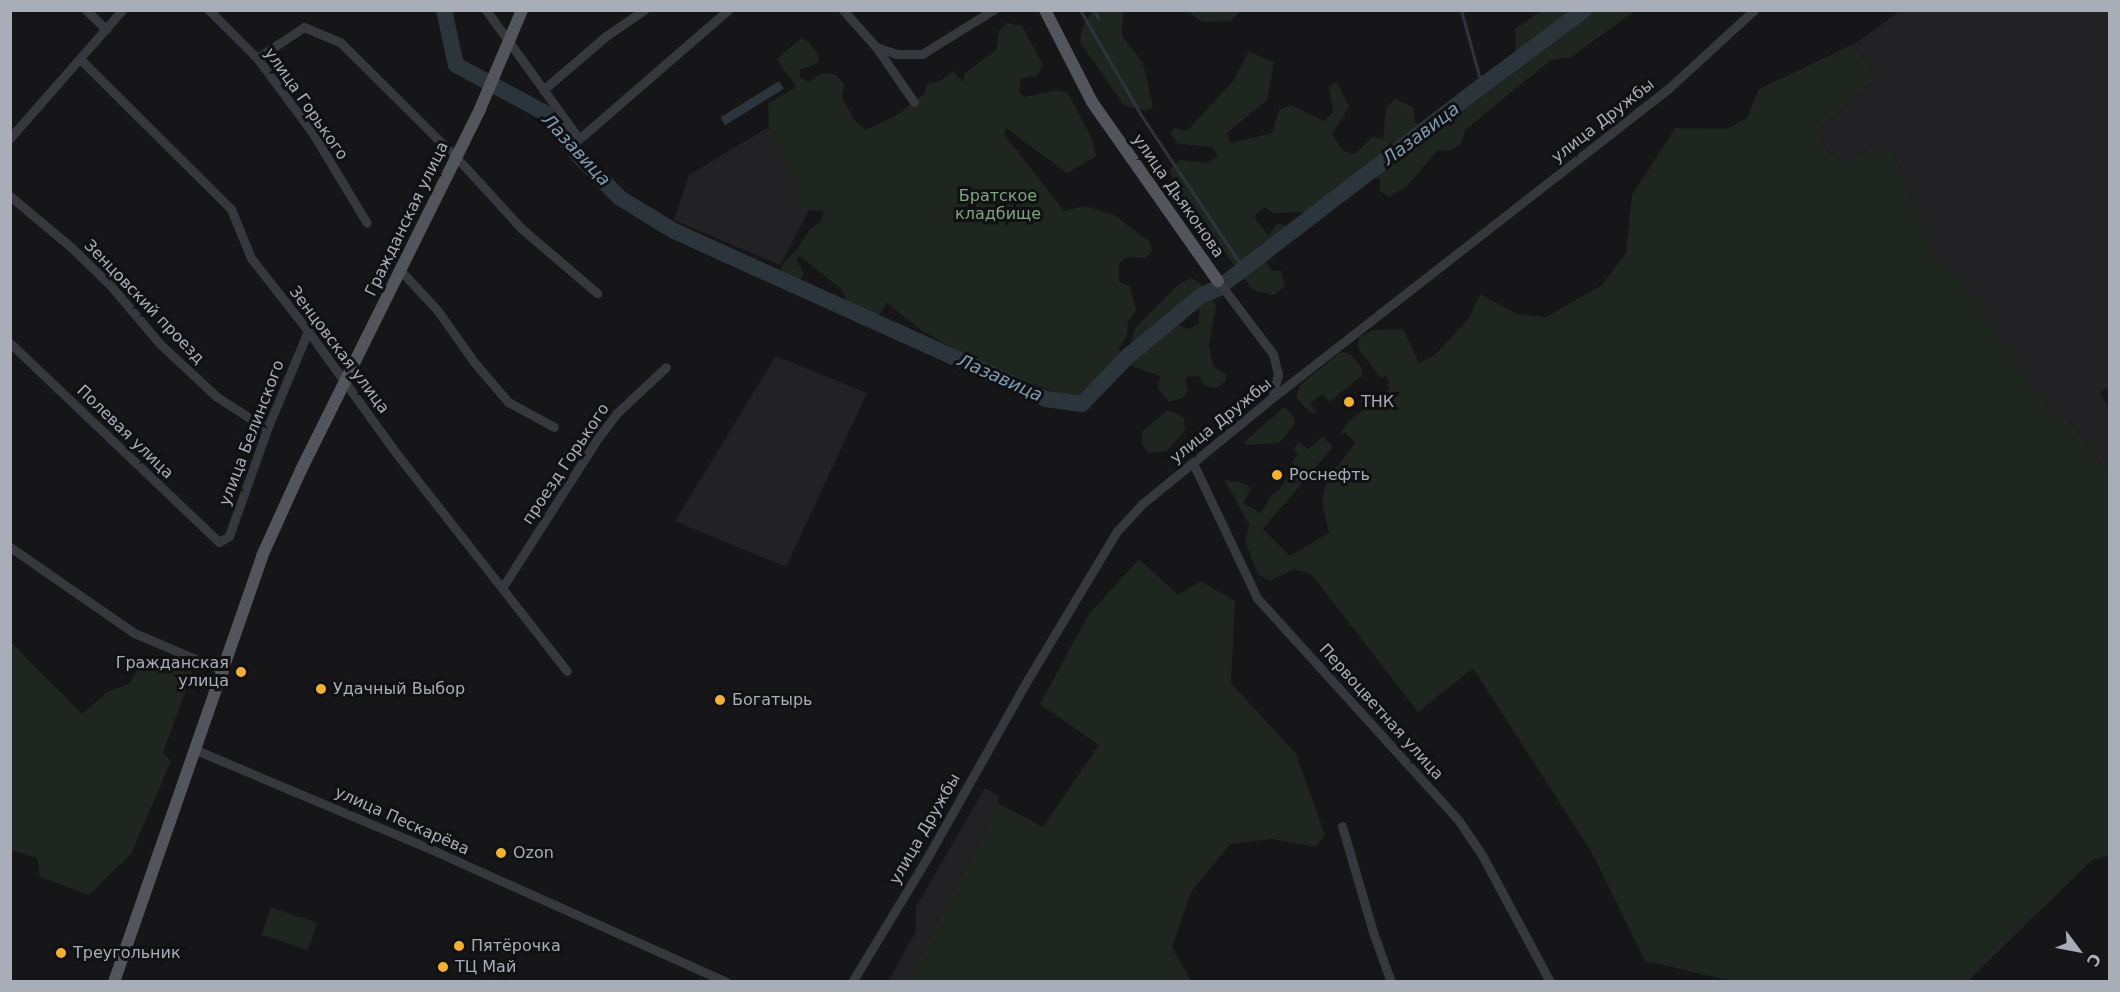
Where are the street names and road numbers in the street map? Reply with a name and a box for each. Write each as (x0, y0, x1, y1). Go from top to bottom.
street label: улица Горького (260, 44, 352, 164)
street label: улица Дружбы (1548, 75, 1658, 167)
street label: улица Дьяконова (1128, 131, 1228, 261)
street label: Гражданская улица (361, 139, 453, 299)
street label: Зенцовский проезд (80, 236, 208, 368)
street label: Зенцовская улица (285, 283, 393, 417)
street label: улица Белинского (215, 358, 289, 508)
street label: улица Дружбы (1166, 374, 1276, 468)
street label: Полевая улица (73, 381, 177, 483)
street label: проезд Горького (518, 400, 614, 528)
street label: Первоцветная улица (1315, 640, 1447, 784)
street label: улица Дружбы (885, 770, 965, 888)
street label: улица Пескарёва (332, 783, 472, 859)

